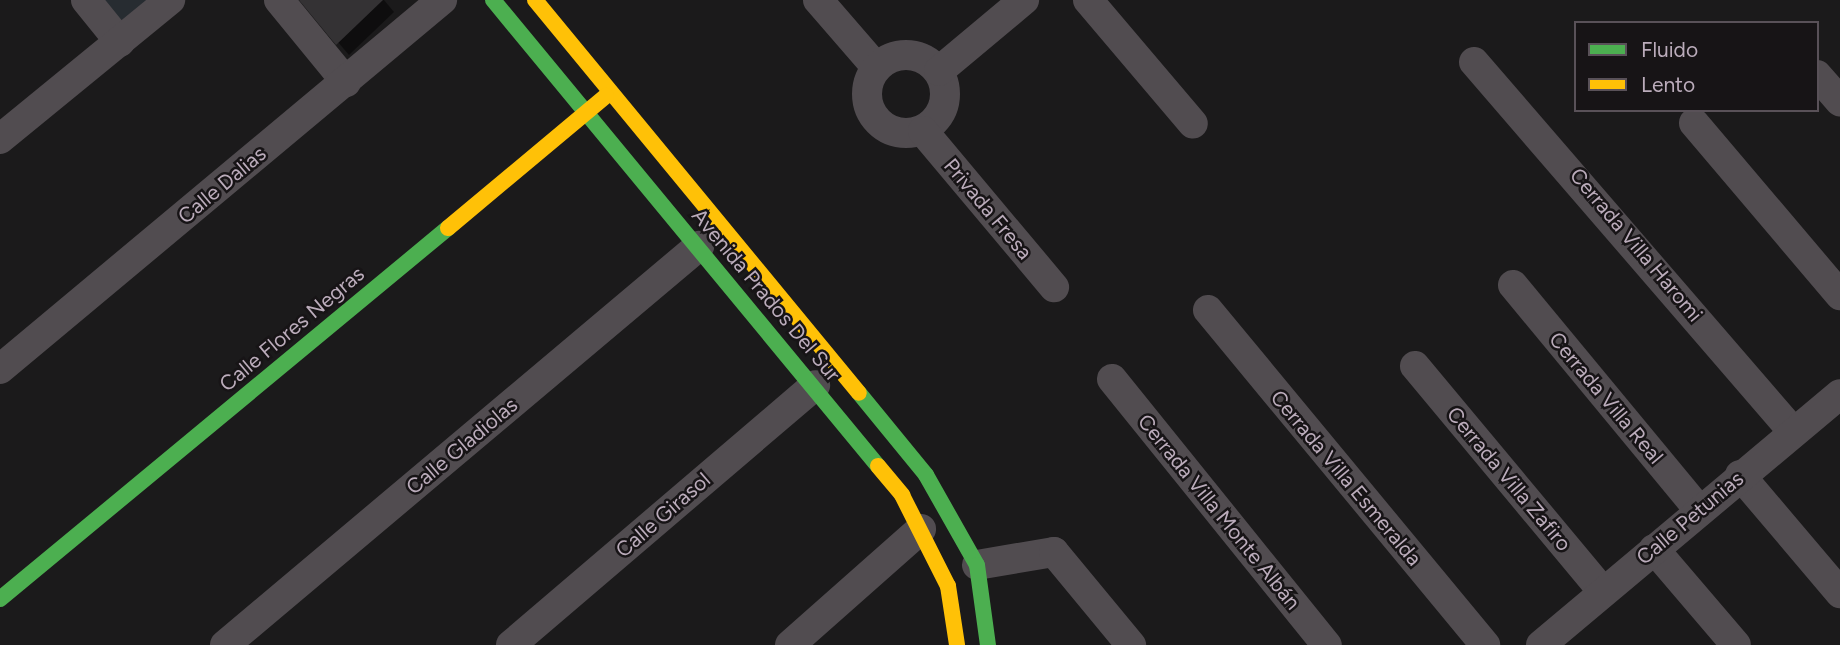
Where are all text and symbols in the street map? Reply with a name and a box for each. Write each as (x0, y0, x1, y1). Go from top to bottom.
legend (1574, 21, 1819, 112)
text: Fluido (1641, 37, 1698, 62)
text: Lento (1641, 72, 1695, 97)
street label: Calle Dalias (173, 141, 271, 229)
street label: Privada Fresa (939, 153, 1037, 265)
street label: Cerrada Villa Haromi (1564, 163, 1708, 327)
street label: Avenida Prados Del Sur (686, 204, 846, 386)
street label: Calle Flores Negras (215, 261, 369, 397)
street label: Cerrada Villa Real (1544, 327, 1668, 469)
street label: Cerrada Villa Esmeralda (1265, 385, 1427, 571)
street label: Calle Gladiolas (401, 392, 523, 500)
street label: Cerrada Villa Zafiro (1441, 402, 1577, 556)
street label: Cerrada Villa Monte Albán (1132, 409, 1306, 615)
street label: Calle Petunias (1631, 466, 1749, 570)
street label: Calle Girasol (611, 467, 715, 563)

